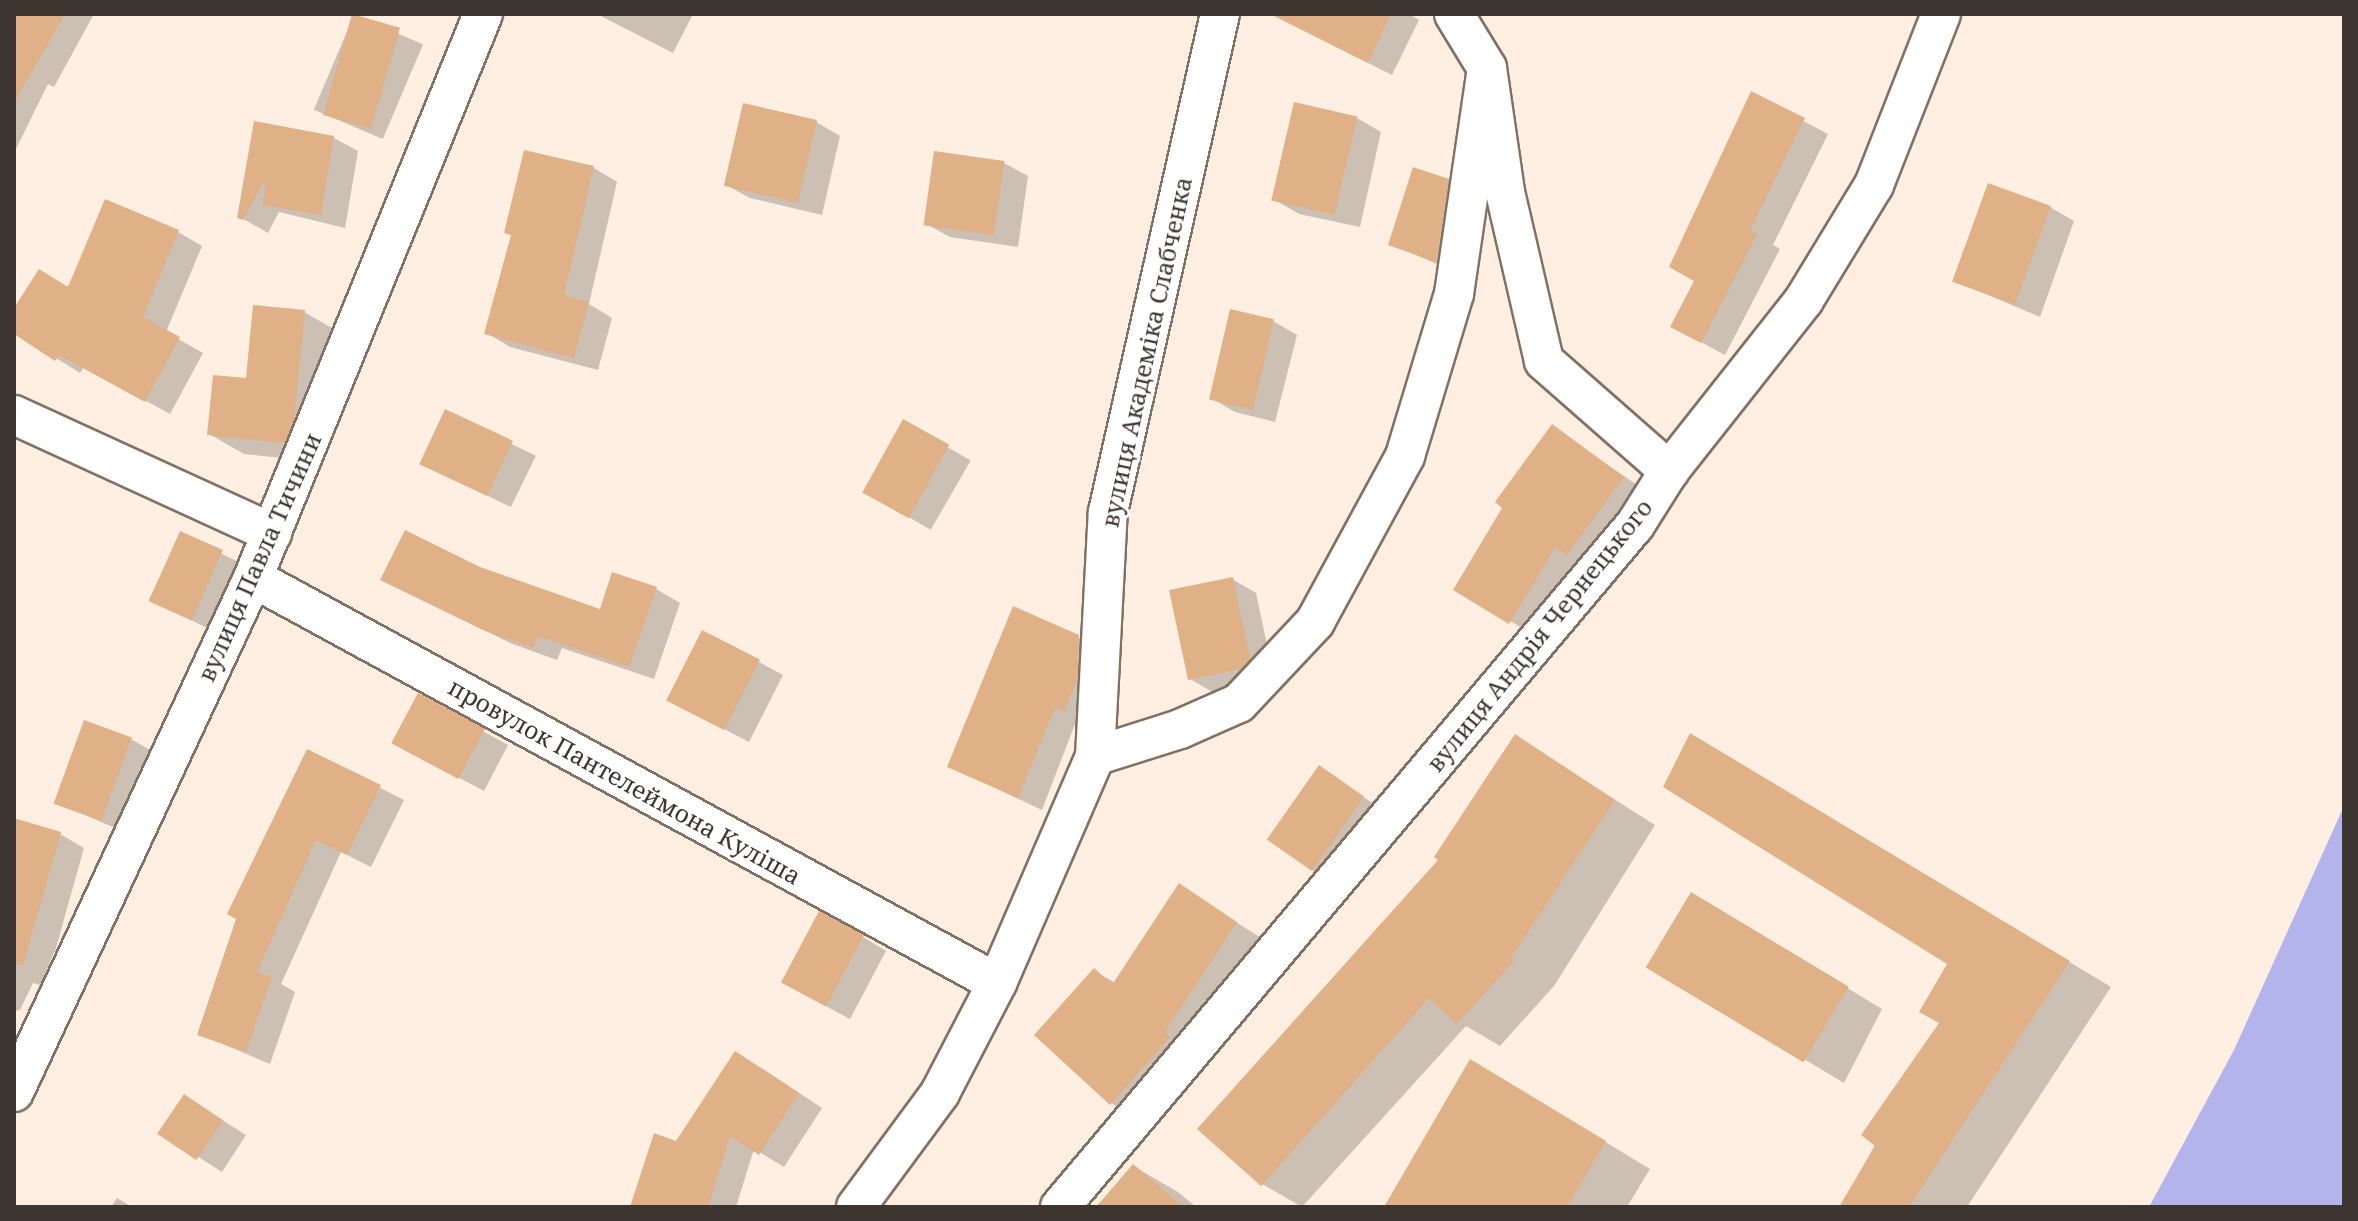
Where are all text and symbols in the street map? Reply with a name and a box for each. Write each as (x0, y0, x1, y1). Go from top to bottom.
street label: вулиця Академіка Слабченка (1095, 174, 1197, 530)
street label: вулиця Павла Тичини (191, 428, 327, 686)
street label: вулиця Андрія Чернецького (1420, 493, 1658, 777)
street label: провулок Пантелеймона Куліша (444, 672, 806, 890)

